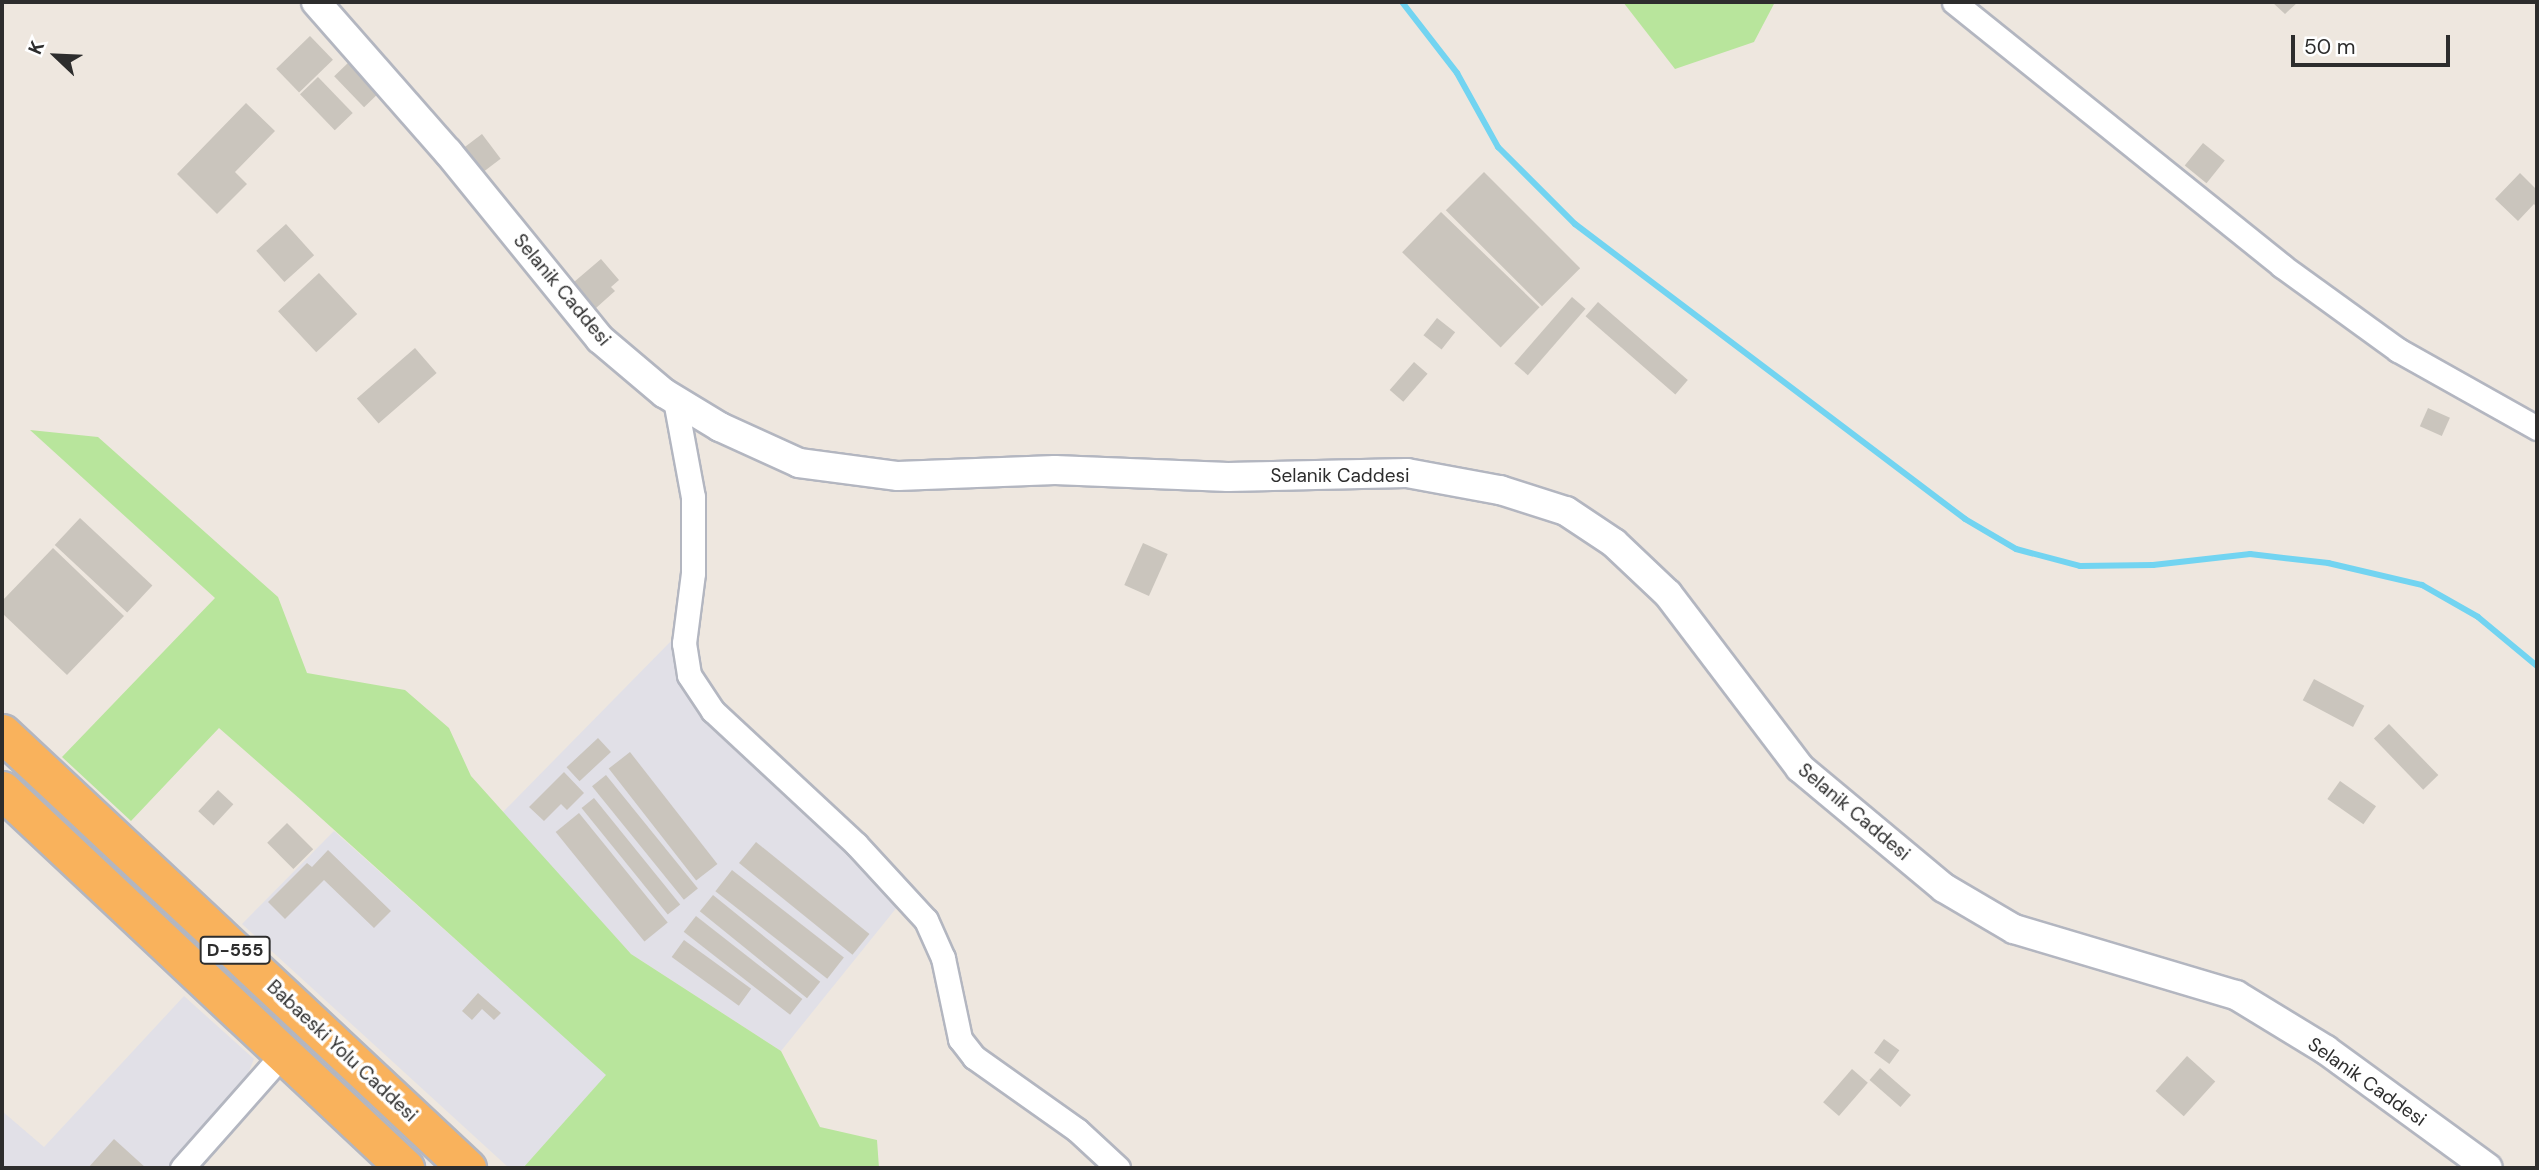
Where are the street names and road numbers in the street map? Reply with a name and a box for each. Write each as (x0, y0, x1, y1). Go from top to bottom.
street label: Selanik Caddesi (509, 229, 615, 351)
street label: Selanik Caddesi (1270, 465, 1410, 487)
street label: Selanik Caddesi (1793, 759, 1915, 865)
road number: D-555 (198, 936, 272, 965)
street label: Babaeski Yolu Caddesi (262, 975, 422, 1127)
street label: Selanik Caddesi (2303, 1033, 2431, 1131)

